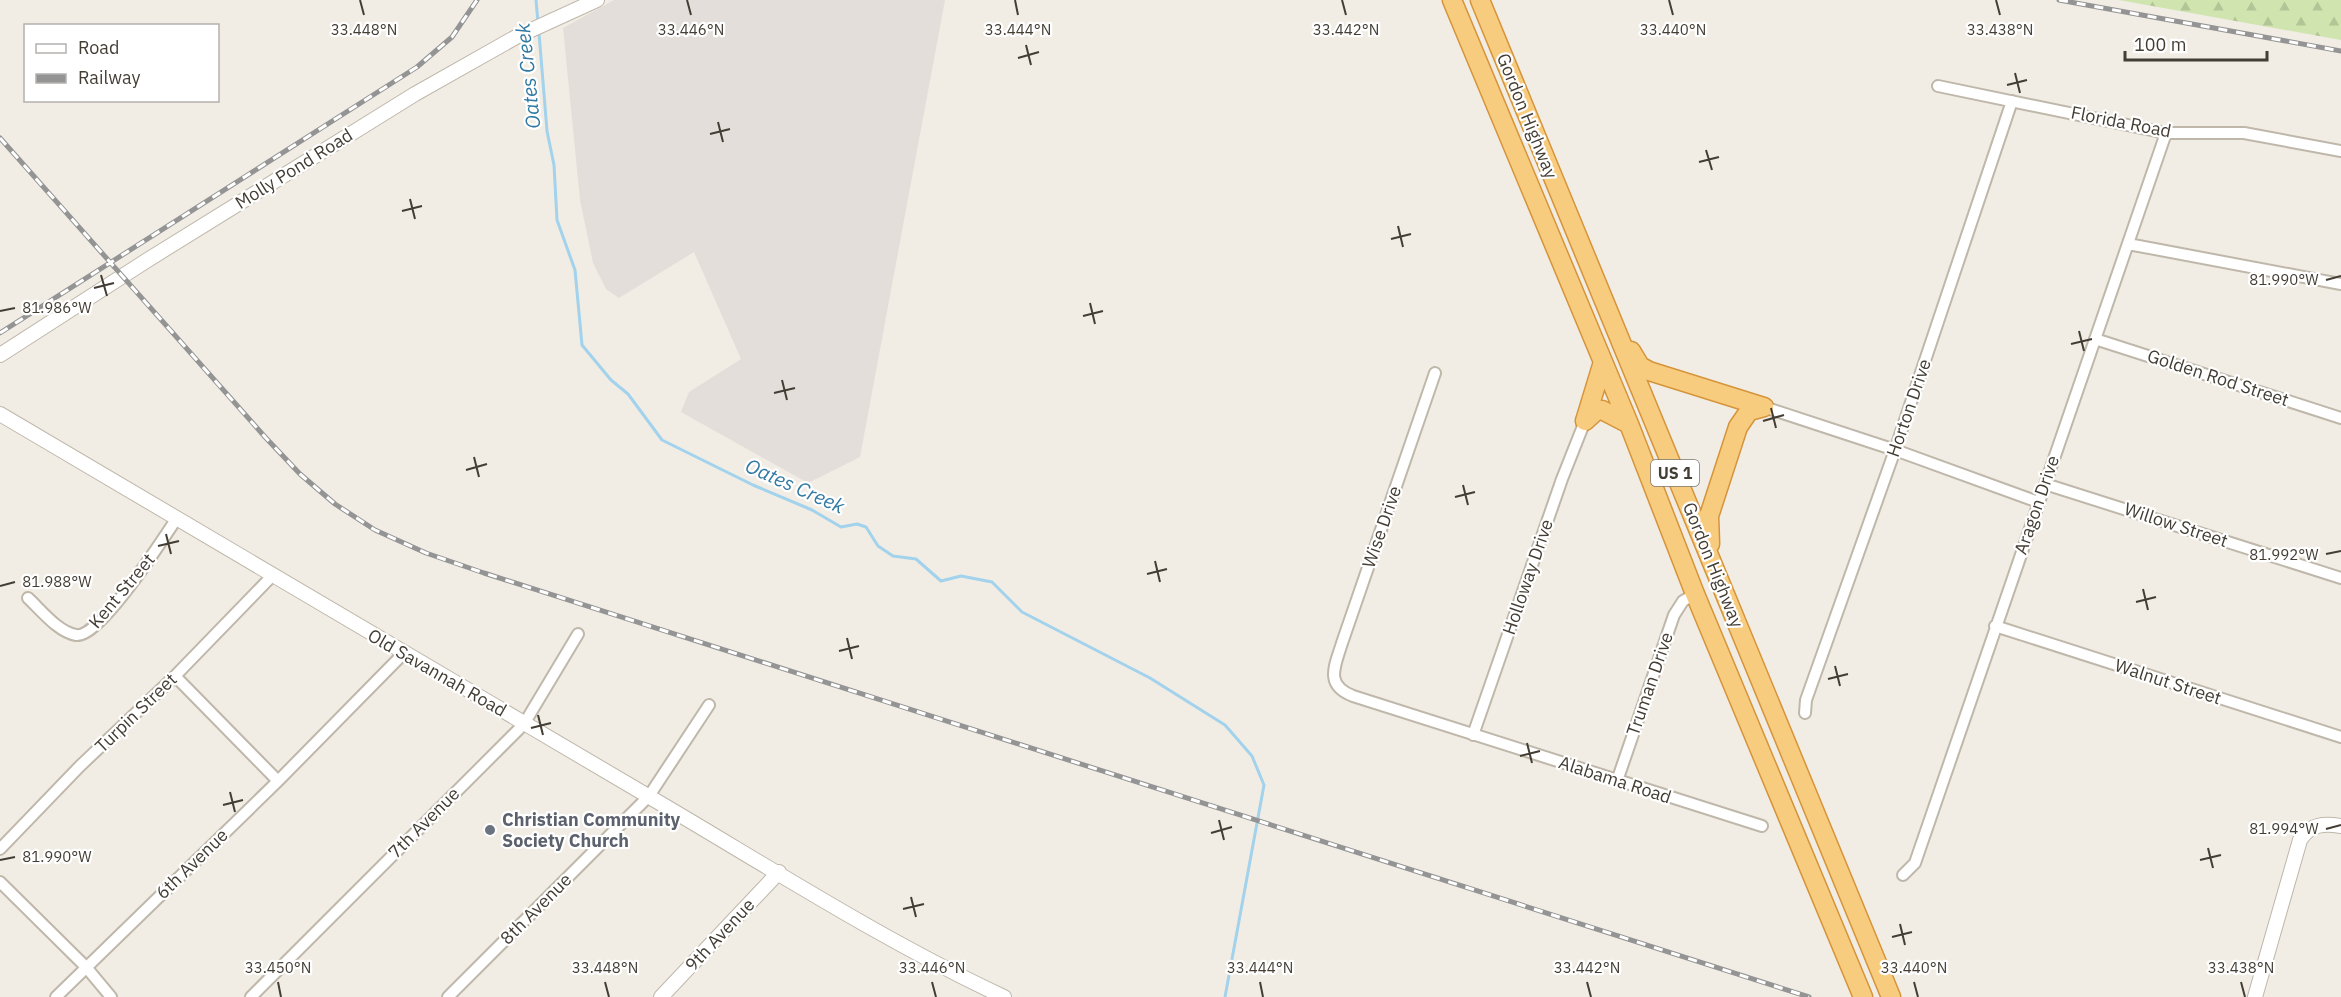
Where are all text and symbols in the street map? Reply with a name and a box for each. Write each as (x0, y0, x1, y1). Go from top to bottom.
text: 33.448°N (331, 20, 397, 39)
text: 33.446°N (658, 20, 724, 39)
text: 33.444°N (985, 20, 1051, 39)
text: 33.442°N (1313, 20, 1379, 39)
text: 33.440°N (1640, 20, 1706, 39)
text: 33.438°N (1967, 20, 2033, 39)
water label: Oates Creek (508, 21, 546, 130)
legend (24, 24, 219, 102)
scale bar (2125, 24, 2268, 62)
text: 100 m (2134, 33, 2186, 56)
text: Road (78, 36, 119, 59)
street label: Gordon Highway (1492, 50, 1563, 182)
text: Railway (78, 66, 140, 89)
street label: Florida Road (2069, 101, 2173, 143)
street label: Molly Pond Road (231, 123, 357, 214)
text: 81.990°W (2249, 270, 2319, 289)
text: 81.986°W (22, 298, 92, 317)
street label: Golden Rod Street (2144, 344, 2292, 411)
street label: Horton Drive (1881, 356, 1936, 460)
water label: Oates Creek (741, 452, 850, 520)
street label: Aragon Drive (2009, 452, 2064, 557)
road number: US 1 (1651, 460, 1699, 486)
street label: Wise Drive (1357, 483, 1406, 571)
street label: Willow Street (2121, 497, 2231, 552)
street label: Gordon Highway (1678, 499, 1749, 631)
street label: Holloway Drive (1497, 516, 1558, 638)
text: 81.992°W (2249, 545, 2319, 564)
street label: Kent Street (84, 548, 160, 633)
text: 81.988°W (22, 572, 92, 591)
street label: Old Savannah Road (364, 623, 511, 722)
street label: Truman Drive (1621, 629, 1678, 739)
street label: Walnut Street (2112, 653, 2224, 710)
street label: Turpin Street (90, 668, 181, 757)
street label: Alabama Road (1556, 751, 1674, 809)
street label: 7th Avenue (383, 782, 464, 863)
place label: Christian Community Society Church (502, 808, 681, 852)
text: 81.994°W (2249, 819, 2319, 838)
street label: 6th Avenue (151, 823, 233, 904)
marker: Christian Community Society Church (483, 823, 497, 837)
text: 81.990°W (22, 847, 92, 866)
street label: 8th Avenue (495, 868, 576, 949)
street label: 9th Avenue (680, 893, 759, 976)
text: 33.450°N (245, 958, 311, 977)
text: 33.448°N (572, 958, 638, 977)
text: 33.446°N (899, 958, 965, 977)
text: 33.444°N (1227, 958, 1293, 977)
text: 33.442°N (1554, 958, 1620, 977)
text: 33.440°N (1881, 958, 1947, 977)
text: 33.438°N (2208, 958, 2274, 977)

